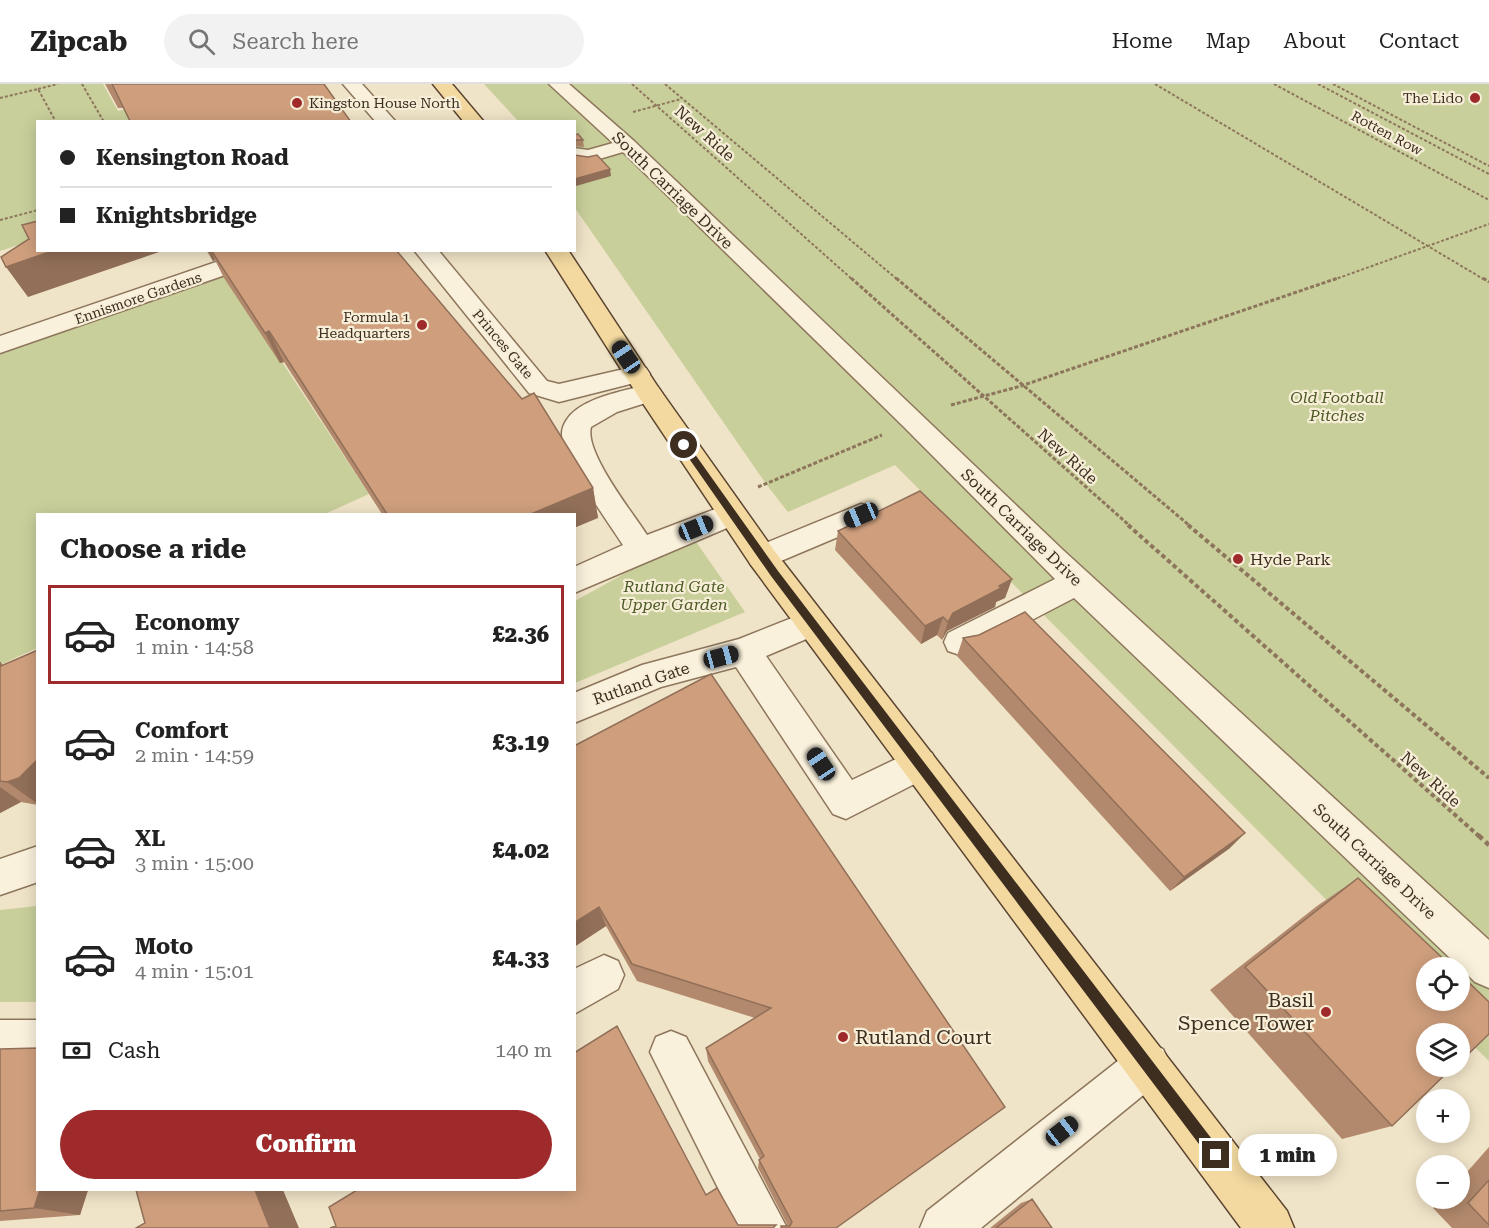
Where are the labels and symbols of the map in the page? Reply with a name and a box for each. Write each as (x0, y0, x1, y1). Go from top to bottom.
place label: The Lido (1403, 90, 1463, 106)
marker: The Lido (1468, 91, 1482, 105)
place label: Kingston House North (309, 95, 460, 111)
marker: Kingston House North (290, 96, 304, 110)
street label: New Ride (671, 102, 739, 165)
street label: Rotten Row (1349, 108, 1426, 159)
street label: South Carriage Drive (608, 128, 737, 253)
street label: Ennismore Gardens (72, 269, 204, 327)
street label: Princes Gate (469, 306, 537, 382)
place label: Formula 1 Headquarters (318, 309, 410, 341)
marker: Formula 1 Headquarters (415, 318, 429, 332)
car (608, 337, 644, 377)
park label: Old Football Pitches (1290, 388, 1384, 425)
street label: New Ride (1034, 425, 1102, 488)
route start (670, 431, 697, 458)
street label: South Carriage Drive (957, 465, 1086, 590)
car (841, 500, 881, 530)
car (676, 513, 716, 543)
place label: Hyde Park (1250, 550, 1331, 569)
marker: Hyde Park (1231, 552, 1245, 566)
park label: Rutland Gate Upper Garden (620, 577, 728, 614)
car (701, 644, 741, 670)
street label: Rutland Gate (590, 658, 692, 709)
car (803, 744, 839, 784)
street label: New Ride (1397, 748, 1465, 811)
street label: South Carriage Drive (1309, 800, 1440, 923)
place label: Basil Spence Tower (1178, 988, 1314, 1035)
marker: Basil Spence Tower (1319, 1005, 1333, 1019)
place label: Rutland Court (855, 1025, 992, 1049)
marker: Rutland Court (836, 1030, 850, 1044)
car (1042, 1113, 1082, 1149)
callout: 1 min (1237, 1134, 1336, 1176)
route end (1202, 1141, 1229, 1168)

